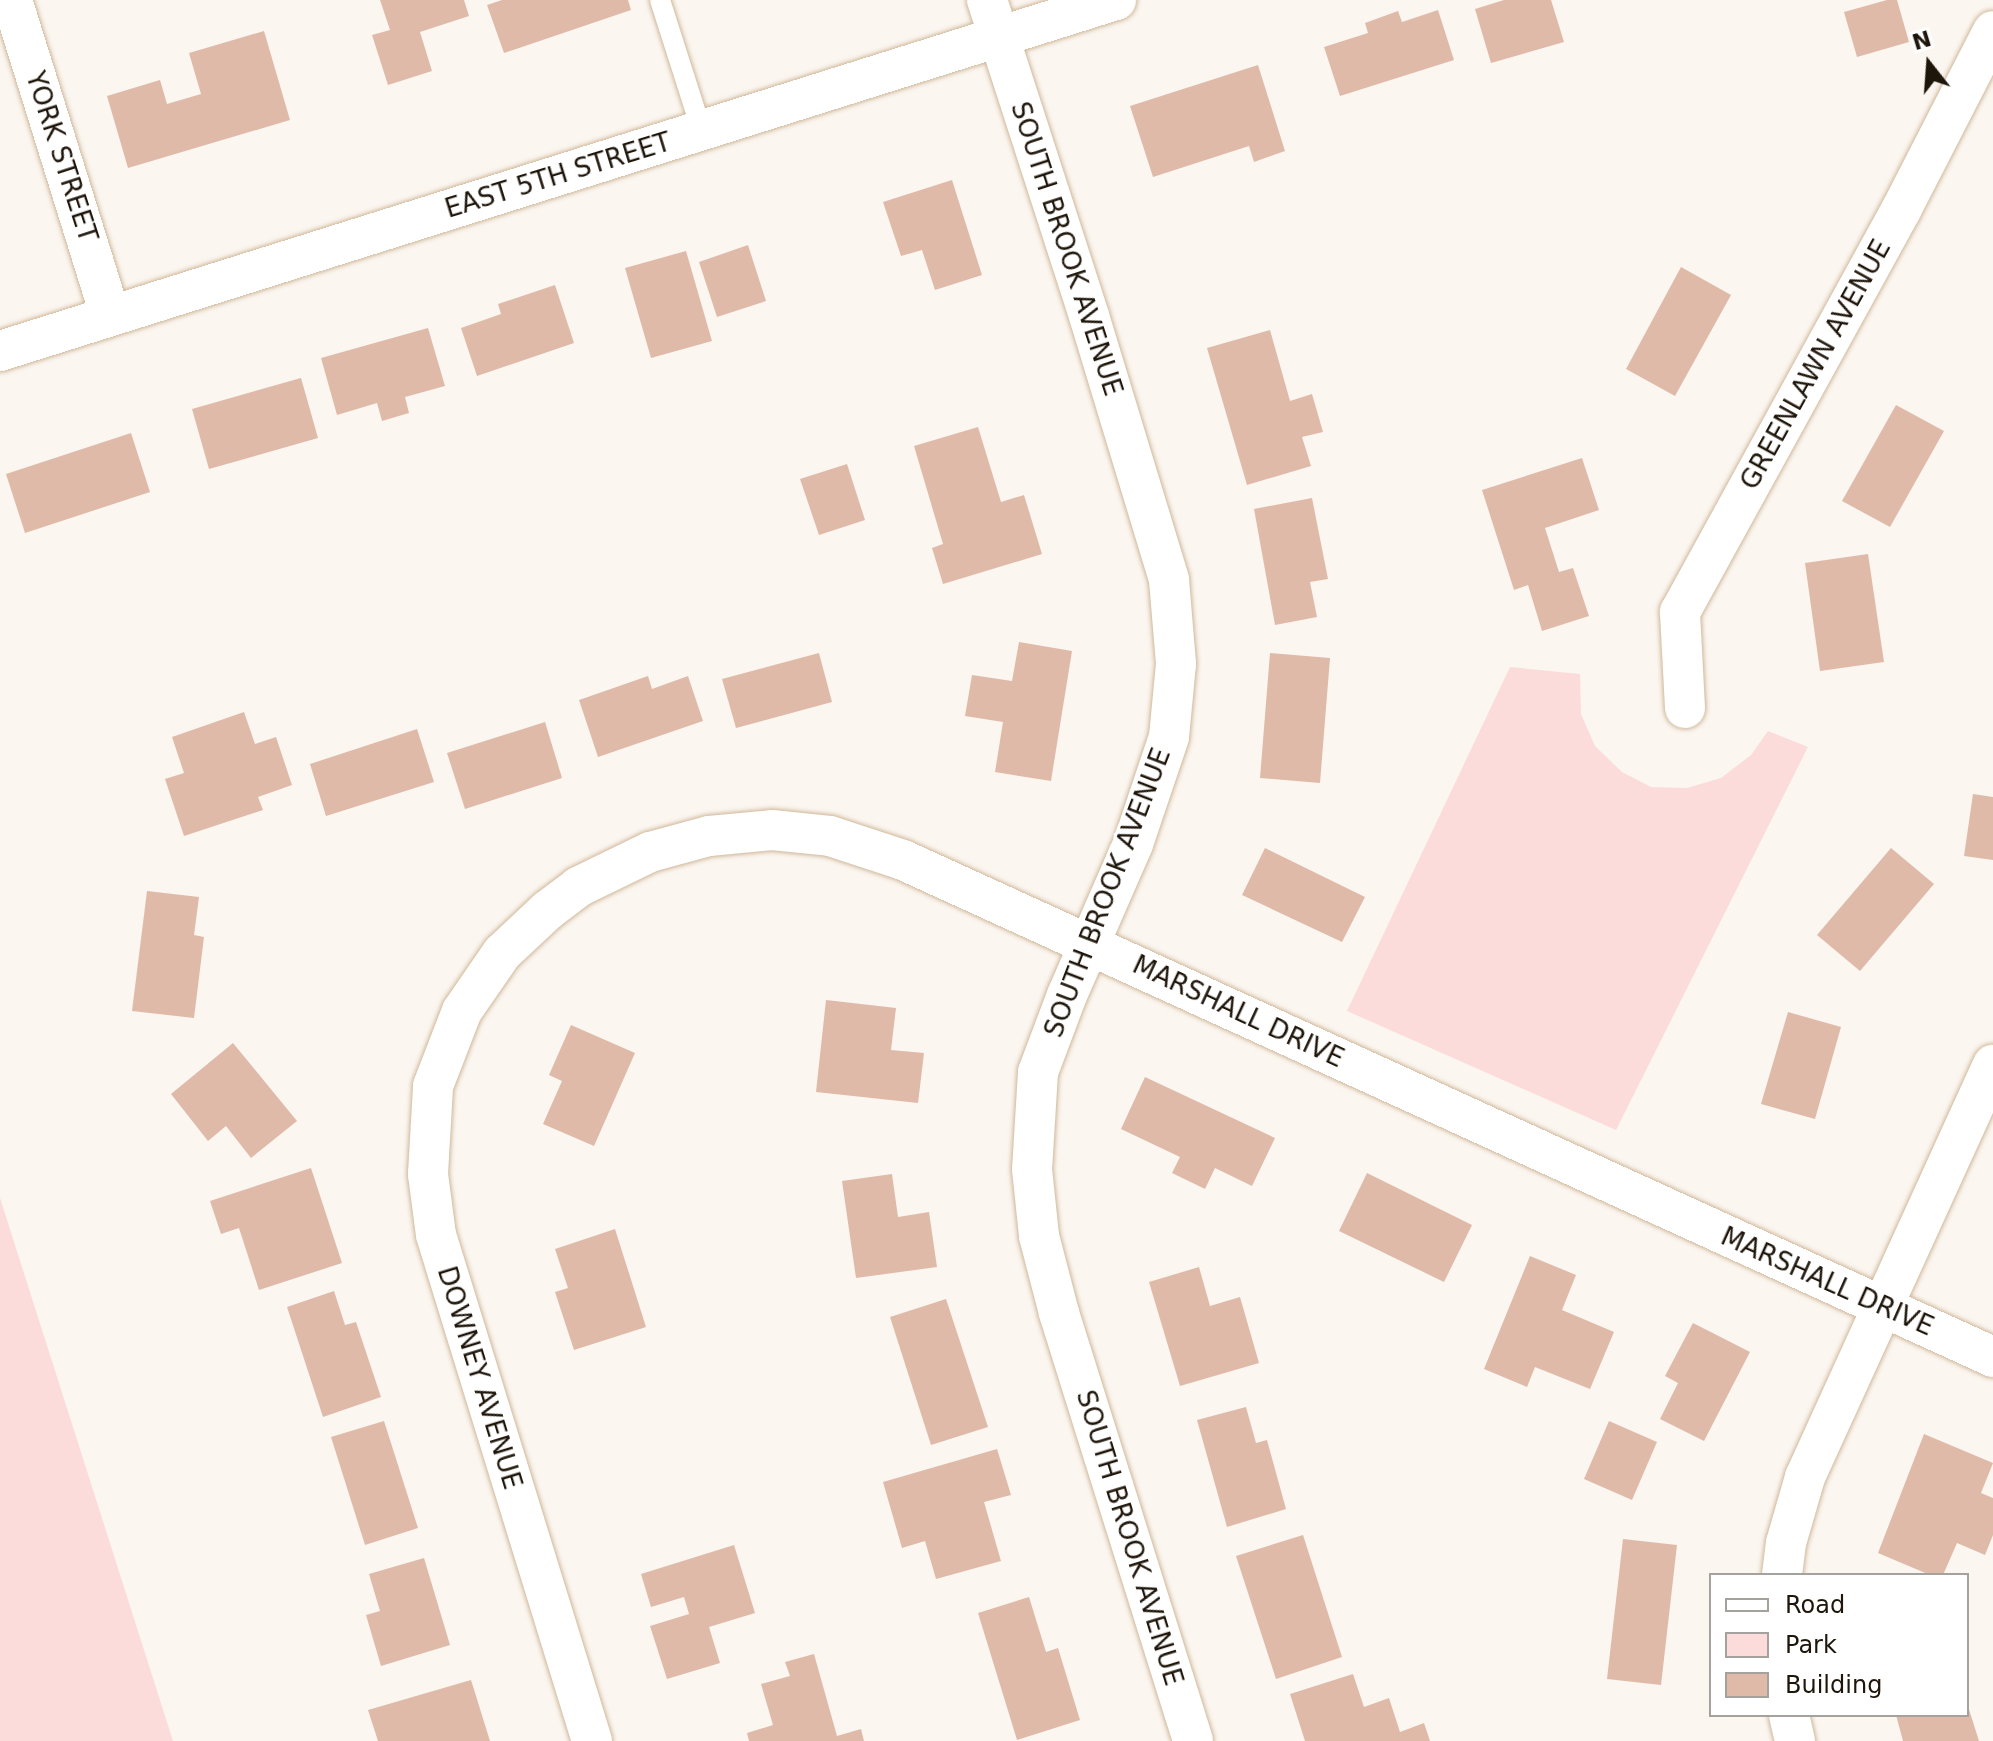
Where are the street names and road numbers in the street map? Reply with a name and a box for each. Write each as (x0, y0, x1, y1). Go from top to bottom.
street label: YORK STREET (19, 68, 103, 246)
street label: SOUTH BROOK AVENUE (1004, 98, 1128, 400)
street label: EAST 5TH STREET (441, 127, 675, 225)
street label: GREENLAWN AVENUE (1734, 235, 1898, 495)
street label: SOUTH BROOK AVENUE (1038, 744, 1178, 1042)
street label: MARSHALL DRIVE (1127, 949, 1349, 1075)
street label: MARSHALL DRIVE (1716, 1221, 1938, 1343)
street label: DOWNEY AVENUE (430, 1263, 528, 1493)
street label: SOUTH BROOK AVENUE (1069, 1387, 1189, 1689)

